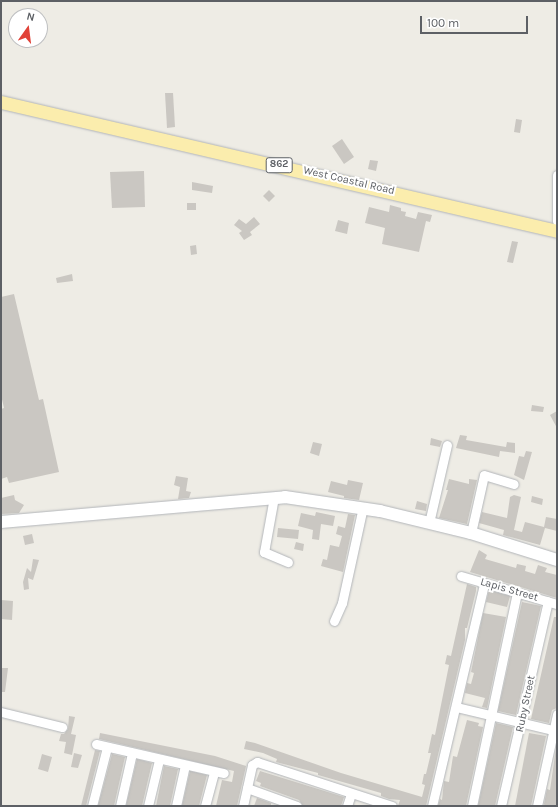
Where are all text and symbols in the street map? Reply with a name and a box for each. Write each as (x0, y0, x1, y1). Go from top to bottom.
north arrow (8, 8, 48, 48)
scale bar (422, 8, 530, 34)
text: N (25, 10, 36, 24)
text: 100 m (427, 16, 459, 30)
road number: 862 (265, 157, 293, 173)
street label: West Coastal Road (302, 164, 396, 198)
street label: Lapis Street (479, 575, 539, 605)
street label: Ruby Street (514, 674, 538, 734)

